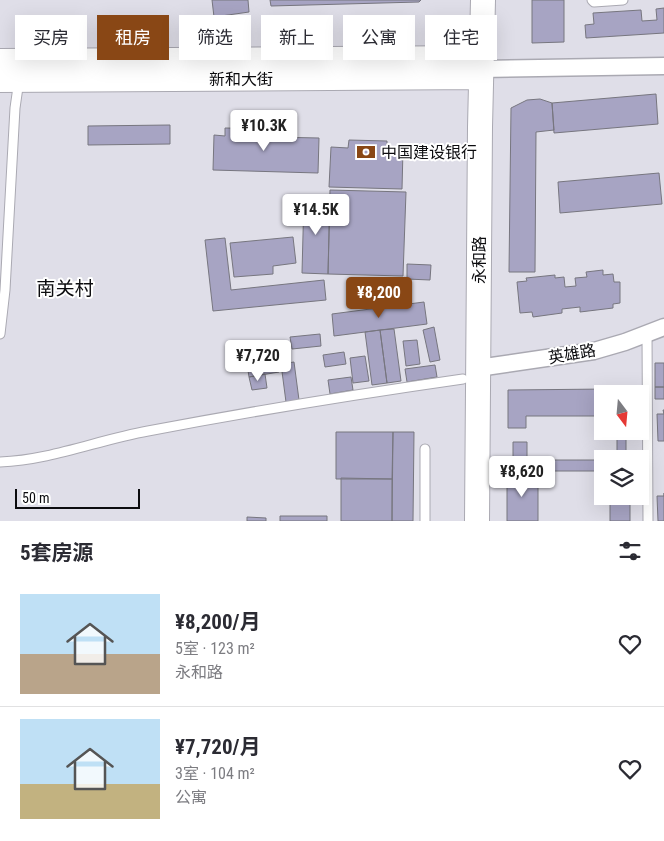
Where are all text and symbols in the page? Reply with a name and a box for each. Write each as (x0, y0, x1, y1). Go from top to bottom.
chip: 买房 (15, 15, 87, 60)
chip: 租房 (97, 15, 169, 60)
chip: 筛选 (179, 15, 251, 60)
chip: 新上 (261, 15, 333, 60)
chip: 公寓 (343, 15, 415, 60)
chip: 住宅 (425, 15, 497, 60)
street label: 新和大街 (209, 70, 273, 89)
pin: ¥10.3K (223, 110, 305, 152)
text: ¥10.3K (241, 116, 287, 135)
bank icon: 中国建设银行 (355, 141, 377, 163)
place label: 中国建设银行 (381, 143, 477, 162)
pin: ¥14.5K (275, 194, 357, 236)
text: ¥14.5K (293, 200, 339, 219)
street label: 永和路 (470, 236, 489, 284)
pin: ¥8,200 (338, 276, 420, 319)
district label: 南关村 (36, 277, 94, 300)
text: ¥8,200 (357, 283, 401, 302)
pin: ¥7,720 (217, 340, 299, 382)
street label: 英雄路 (547, 340, 597, 368)
text: ¥7,720 (236, 346, 280, 365)
north arrow (594, 385, 649, 440)
map controls (594, 385, 649, 505)
button: layers (594, 450, 649, 505)
pin: ¥8,620 (481, 456, 563, 498)
text: ¥8,620 (500, 462, 544, 481)
scale bar (15, 486, 140, 509)
text: 50 m (22, 490, 50, 506)
icon: filters (616, 537, 644, 565)
text: 5套房源 (20, 541, 94, 565)
text: ¥8,200/月 (175, 610, 261, 634)
icon: home (60, 614, 120, 674)
icon: heart (616, 630, 644, 658)
text: 5室 · 123 m² (175, 639, 255, 658)
text: 永和路 (175, 663, 223, 682)
text: ¥7,720/月 (175, 735, 261, 759)
icon: home (60, 739, 120, 799)
icon: heart (616, 755, 644, 783)
text: 3室 · 104 m² (175, 764, 255, 783)
text: 公寓 (175, 788, 207, 807)

